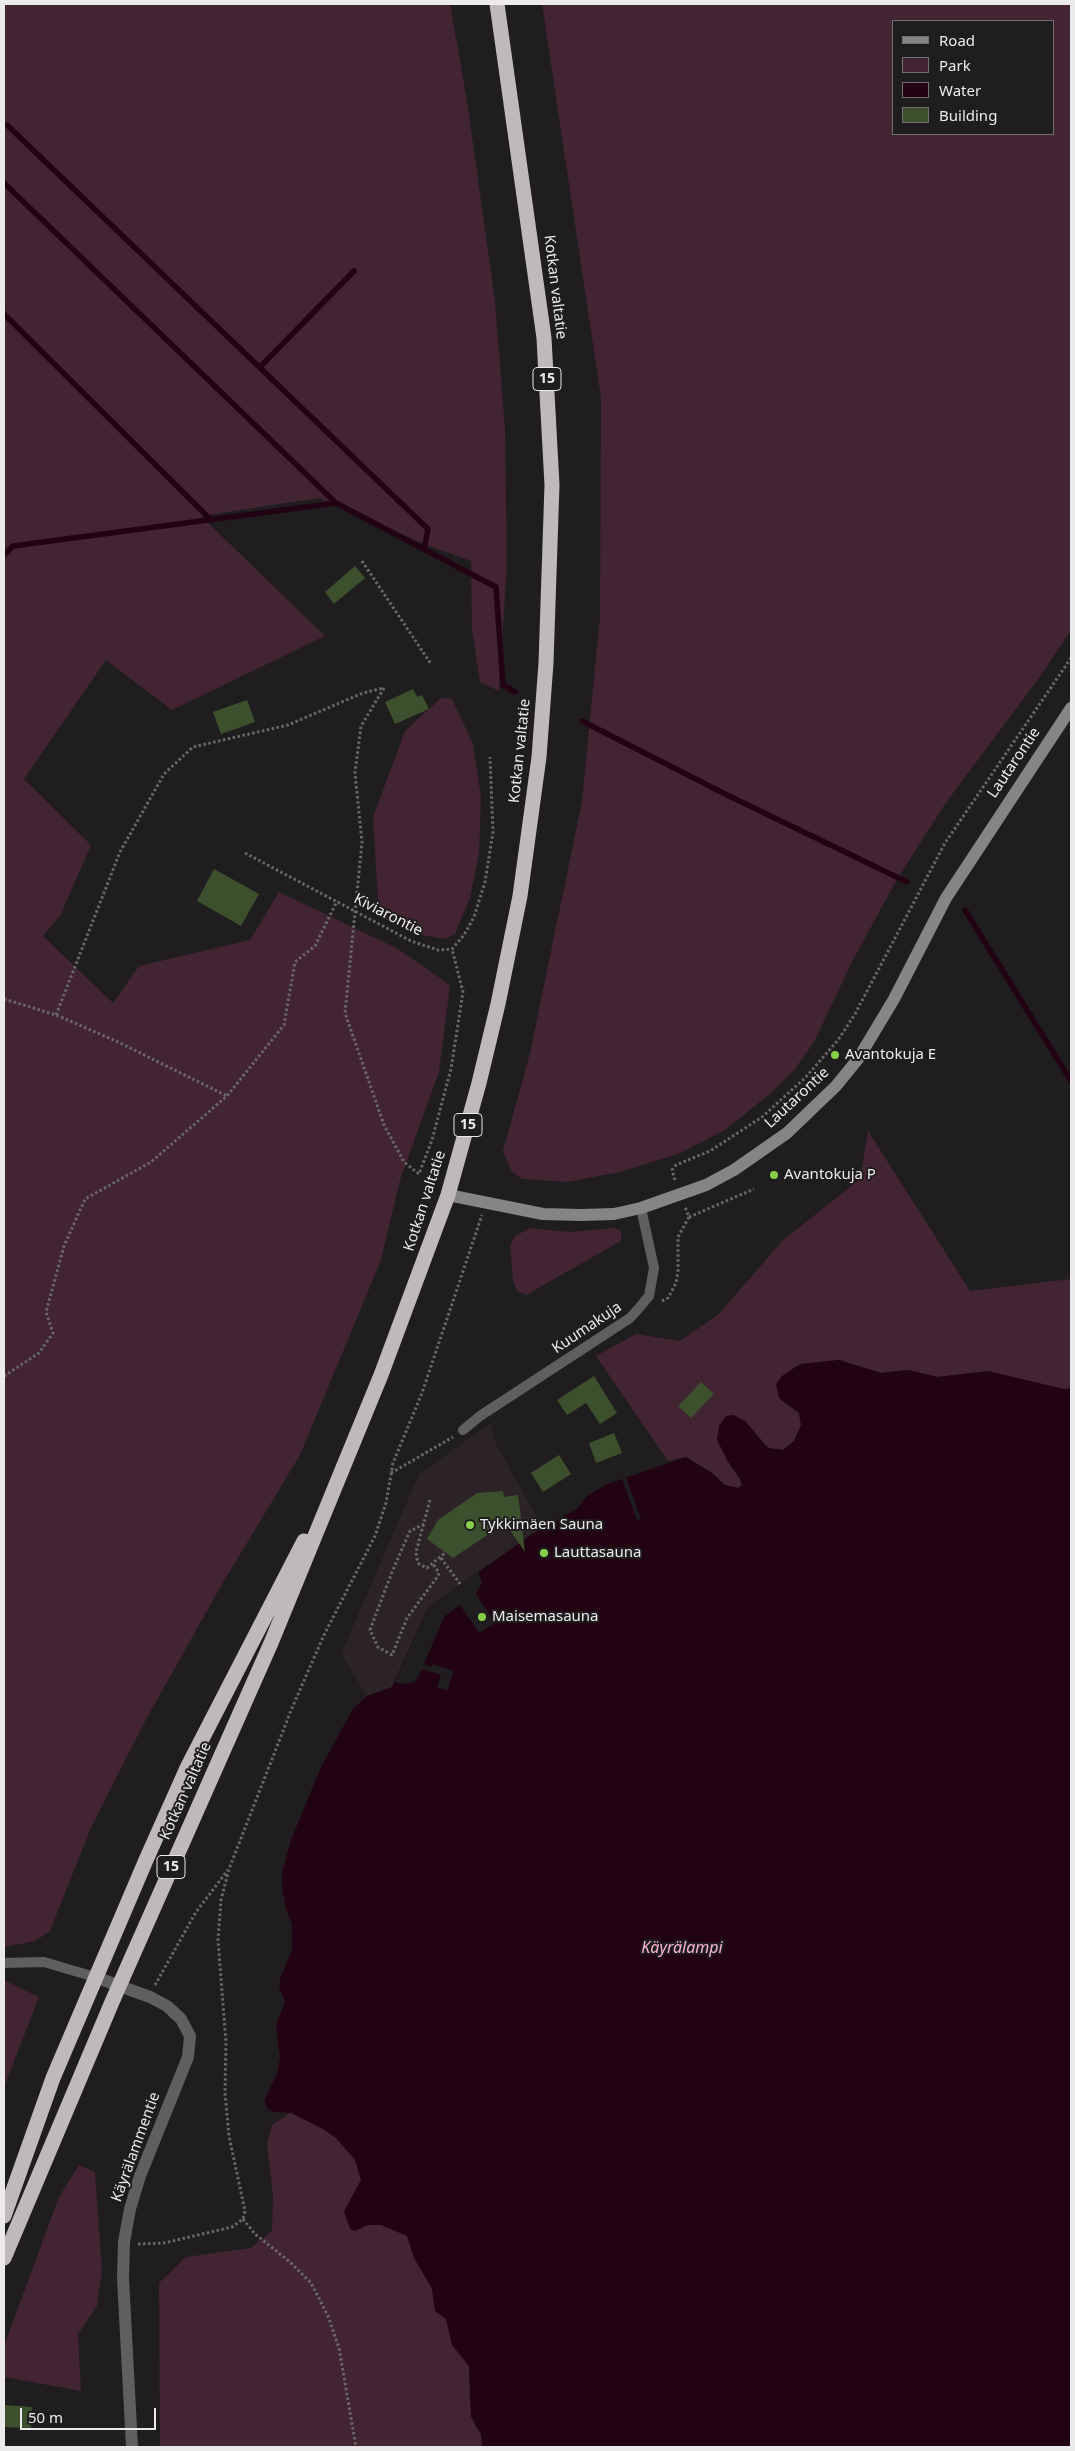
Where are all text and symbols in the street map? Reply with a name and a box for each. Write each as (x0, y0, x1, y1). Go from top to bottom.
legend (892, 20, 1055, 135)
text: Road (939, 30, 975, 50)
text: Park (939, 55, 971, 75)
text: Water (939, 80, 981, 100)
text: Building (939, 105, 997, 125)
street label: Kotkan valtatie (540, 234, 570, 340)
road number: 15 (533, 368, 561, 390)
street label: Kotkan valtatie (506, 698, 534, 804)
street label: Lautarontie (984, 724, 1044, 802)
street label: Kiviarontie (350, 890, 426, 940)
place label: Avantokuja E (845, 1046, 936, 1064)
marker: Avantokuja E (829, 1049, 841, 1061)
street label: Lautarontie (761, 1064, 833, 1132)
road number: 15 (454, 1114, 482, 1136)
street label: Kotkan valtatie (400, 1148, 450, 1254)
place label: Avantokuja P (784, 1166, 876, 1184)
marker: Avantokuja P (768, 1169, 780, 1181)
street label: Kuumakuja (549, 1298, 625, 1358)
place label: Tykkimäen Sauna (480, 1516, 603, 1534)
marker: Tykkimäen Sauna (464, 1519, 476, 1531)
place label: Lauttasauna (554, 1544, 641, 1562)
marker: Lauttasauna (538, 1547, 550, 1559)
place label: Maisemasauna (492, 1608, 599, 1626)
marker: Maisemasauna (476, 1611, 488, 1623)
street label: Kotkan valtatie (156, 1739, 216, 1843)
road number: 15 (157, 1855, 185, 1878)
water label: Käyrälampi (641, 1938, 723, 1958)
street label: Käyrälammentie (108, 2090, 164, 2204)
scale bar (22, 2398, 159, 2430)
text: 50 m (28, 2407, 63, 2427)

